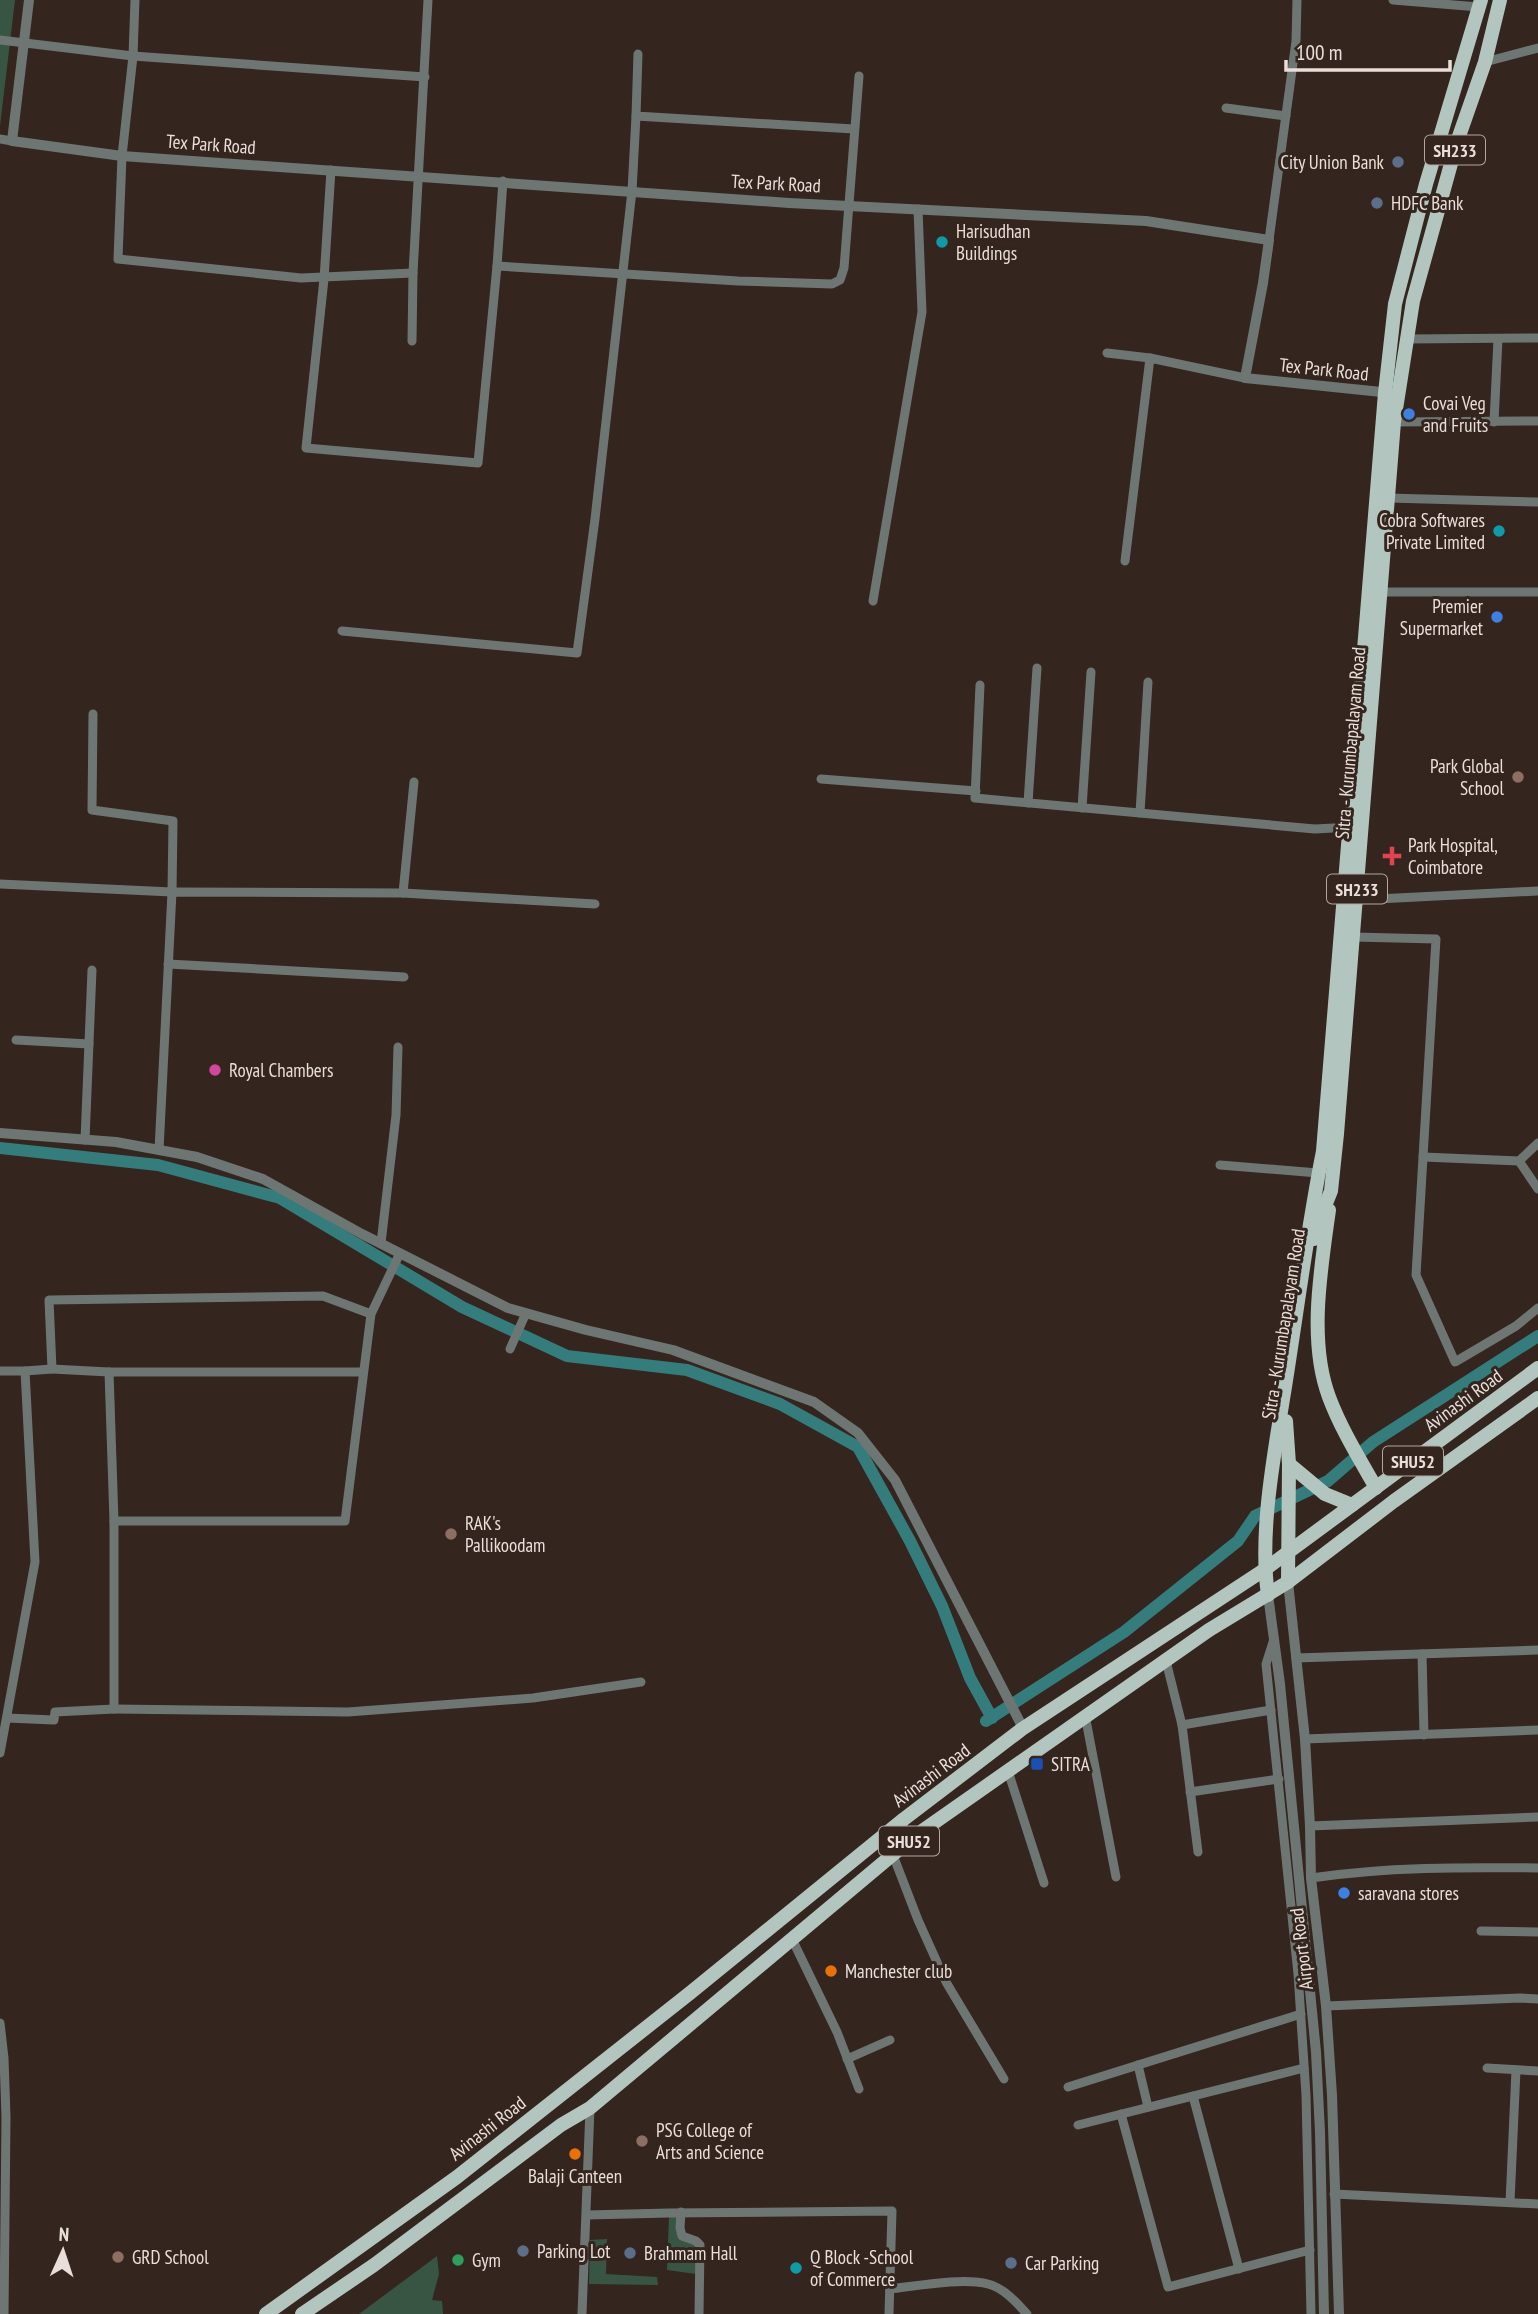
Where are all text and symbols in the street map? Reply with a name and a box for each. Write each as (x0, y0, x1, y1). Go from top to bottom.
scale bar (1286, 28, 1450, 72)
text: 100 m (1296, 39, 1342, 66)
street label: Tex Park Road (165, 129, 257, 159)
road number: SH233 (1425, 135, 1485, 164)
place label: City Union Bank (1280, 150, 1385, 174)
marker: City Union Bank (1390, 154, 1406, 170)
street label: Tex Park Road (731, 169, 821, 197)
place label: HDFC Bank (1391, 191, 1464, 215)
marker: HDFC Bank (1369, 195, 1385, 211)
place label: Harisudhan Buildings (956, 219, 1030, 265)
marker: Harisudhan Buildings (934, 234, 950, 250)
street label: Tex Park Road (1278, 352, 1370, 386)
place label: Covai Veg and Fruits (1423, 391, 1488, 437)
marker: Covai Veg and Fruits (1401, 406, 1417, 422)
place label: Cobra Softwares Private Limited (1379, 508, 1485, 554)
marker: Cobra Softwares Private Limited (1491, 523, 1507, 539)
place label: Premier Supermarket (1400, 594, 1484, 640)
marker: Premier Supermarket (1489, 609, 1505, 625)
street label: Sitra - Kurumbapalayam Road (1330, 646, 1370, 840)
place label: Park Global School (1430, 754, 1505, 800)
marker: Park Global School (1510, 769, 1526, 785)
place label: Park Hospital, Coimbatore (1408, 833, 1498, 879)
marker: Park Hospital, Coimbatore (1382, 846, 1402, 866)
road number: SH233 (1327, 874, 1387, 904)
place label: Royal Chambers (229, 1058, 333, 1082)
marker: Royal Chambers (207, 1062, 223, 1078)
street label: Sitra - Kurumbapalayam Road (1256, 1227, 1310, 1421)
street label: Avinashi Road (1419, 1363, 1507, 1437)
road number: SHU52 (1383, 1446, 1443, 1476)
place label: RAK's Pallikoodam (465, 1511, 545, 1557)
marker: RAK's Pallikoodam (443, 1526, 459, 1542)
street label: Avinashi Road (887, 1738, 975, 1812)
place label: SITRA (1051, 1752, 1090, 1776)
marker: SITRA (1029, 1756, 1045, 1772)
road number: SHU52 (879, 1826, 939, 1856)
place label: saravana stores (1358, 1881, 1459, 1905)
marker: saravana stores (1336, 1885, 1352, 1901)
street label: Airport Road (1284, 1907, 1318, 1991)
place label: Manchester club (845, 1959, 952, 1983)
marker: Manchester club (823, 1963, 839, 1979)
street label: Avinashi Road (444, 2090, 530, 2166)
place label: PSG College of Arts and Science (656, 2118, 764, 2164)
marker: PSG College of Arts and Science (634, 2133, 650, 2149)
marker: Balaji Canteen (567, 2146, 583, 2162)
place label: Balaji Canteen (528, 2164, 622, 2188)
north arrow (28, 2216, 98, 2286)
text: N (58, 2222, 70, 2246)
place label: Parking Lot (537, 2239, 611, 2263)
place label: Brahmam Hall (644, 2241, 738, 2265)
marker: Parking Lot (515, 2243, 531, 2259)
place label: GRD School (132, 2245, 209, 2269)
marker: Brahmam Hall (622, 2245, 638, 2261)
place label: Q Block -School of Commerce (810, 2245, 914, 2291)
place label: Gym (472, 2248, 501, 2272)
marker: GRD School (110, 2249, 126, 2265)
place label: Car Parking (1025, 2251, 1099, 2275)
marker: Gym (450, 2252, 466, 2268)
marker: Car Parking (1003, 2255, 1019, 2271)
marker: Q Block -School of Commerce (788, 2260, 804, 2276)

